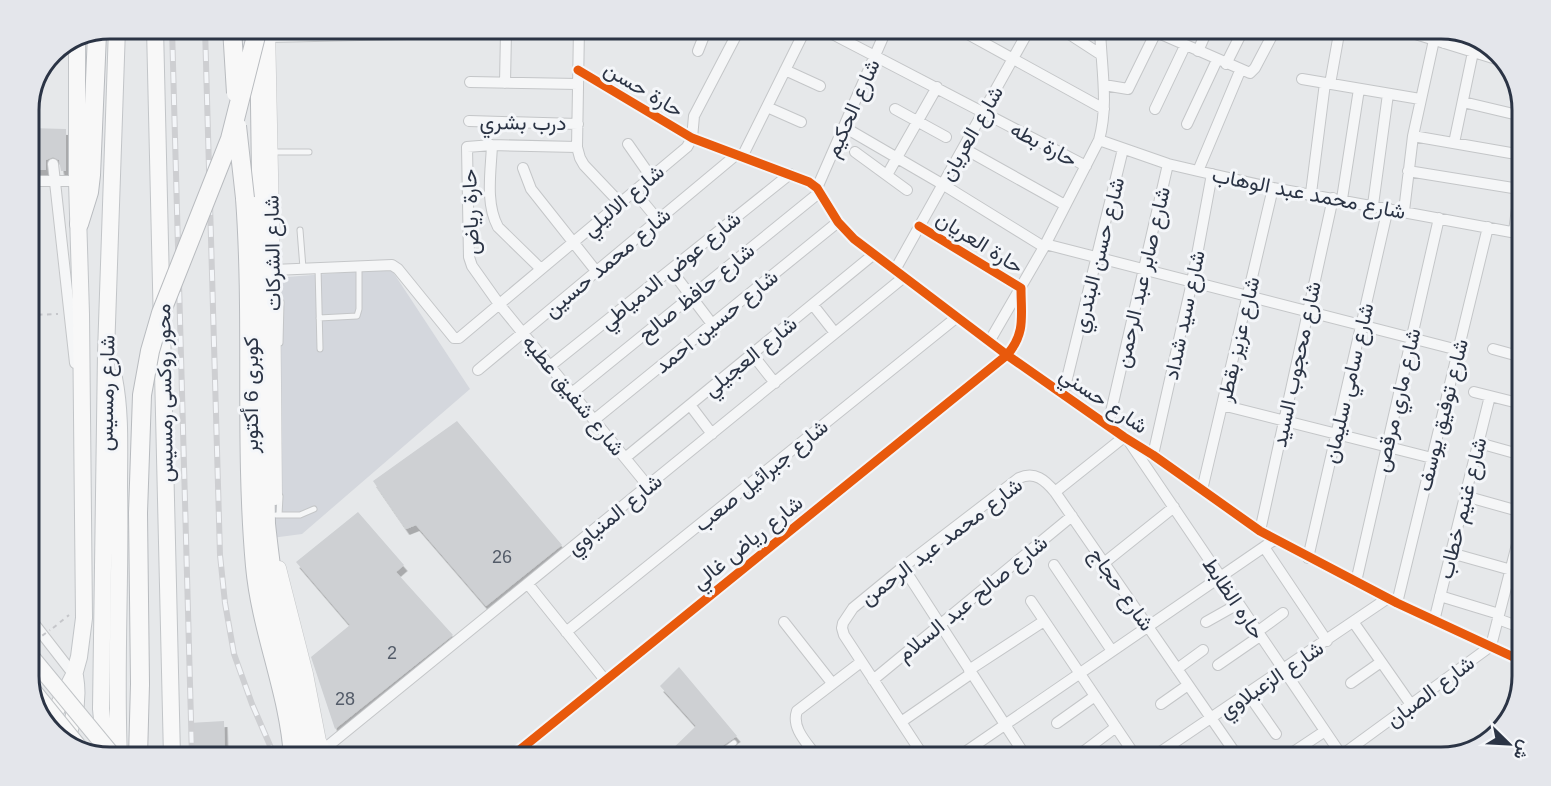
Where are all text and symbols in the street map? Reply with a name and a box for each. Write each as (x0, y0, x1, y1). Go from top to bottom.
street label: شارع الحكيم (820, 55, 887, 162)
street label: حارة حسن (599, 57, 687, 123)
street label: شارع العريان (935, 82, 1010, 186)
street label: درب بشري (479, 110, 567, 140)
street label: حارة بطه (1006, 117, 1081, 173)
street label: شارع الاليلي (578, 159, 672, 245)
street label: شارع محمد عبد الوهاب (1210, 163, 1408, 226)
street label: حارة رياض (457, 168, 485, 255)
street label: شارع حسن البندري (1068, 175, 1134, 337)
street label: شارع صابر عبد الرحمن (1110, 184, 1177, 370)
street label: شارع الشركات (259, 195, 288, 311)
street label: شارع محمد حسين (539, 202, 677, 324)
street label: شارع عوض الدمياطي (595, 206, 749, 338)
street label: حارة العريان (931, 206, 1028, 279)
street label: شارع حافظ صالح (633, 238, 761, 348)
street label: شارع سيد شداد (1159, 248, 1212, 383)
street label: شارع حسين احمد (650, 264, 784, 380)
street label: شارع عزيز بقطر (1212, 274, 1266, 405)
street label: شارع محجوب السيد (1267, 279, 1328, 450)
street label: شارع سامي سليمان (1318, 301, 1383, 467)
street label: محور روكسى رمسيس (151, 303, 179, 483)
street label: شارع العجيلي (699, 311, 805, 405)
street label: شارع ماري مرقص (1369, 326, 1431, 475)
street label: شارع شفيق عطيه (516, 330, 630, 462)
street label: شارع رمسيس (93, 335, 122, 451)
street label: شارع توفيق يوسف (1412, 336, 1475, 494)
street label: كوبرى 6 أكتوبر (239, 337, 264, 454)
street label: شارع حسني (1053, 362, 1152, 443)
street label: شارع جبرائيل صعب (690, 414, 834, 538)
street label: شارع غنيم خطاب (1433, 435, 1494, 582)
street label: شارع المنياوي (562, 469, 670, 564)
street label: شارع محمد عبد الرحمن (856, 473, 1028, 612)
street label: شارع رياض غالي (687, 490, 811, 598)
street label: شارع صالح عبد السلام (892, 530, 1054, 668)
street label: شارع حجاج (1083, 543, 1159, 637)
house number: 26 (492, 547, 512, 567)
street label: حاره الظابط (1197, 553, 1270, 644)
street label: شارع الزعبلاوي (1215, 636, 1331, 727)
house number: 2 (387, 643, 397, 663)
street label: شارع الصبان (1382, 651, 1480, 734)
house number: 28 (335, 689, 355, 709)
north arrow (1479, 714, 1539, 774)
text: ش (1510, 737, 1534, 762)

